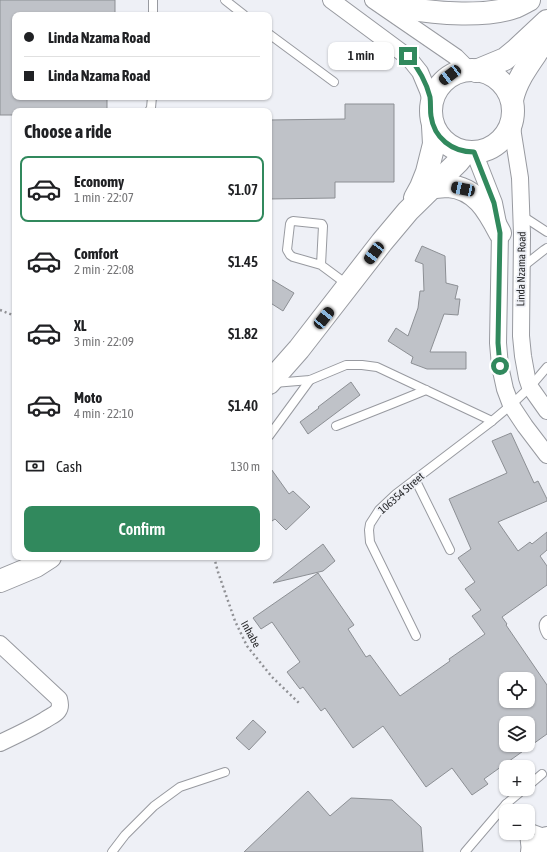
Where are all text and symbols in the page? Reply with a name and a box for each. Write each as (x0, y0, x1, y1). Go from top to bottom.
text: Linda Nzama Road (48, 29, 150, 46)
callout: 1 min (328, 42, 394, 70)
route end (399, 47, 417, 65)
text: 1 min (348, 48, 374, 63)
car (437, 63, 463, 87)
text: Linda Nzama Road (48, 67, 150, 84)
text: Choose a ride (24, 121, 112, 142)
icon: car (26, 171, 62, 207)
text: Economy (74, 173, 124, 190)
text: $1.07 (228, 181, 258, 198)
car (450, 181, 476, 197)
text: 1 min · 22:07 (74, 190, 134, 205)
street label: Linda Nzama Road (514, 231, 528, 307)
car (362, 240, 386, 266)
icon: car (26, 243, 62, 279)
text: Comfort (74, 245, 118, 262)
text: $1.45 (228, 253, 258, 270)
text: 2 min · 22:08 (74, 262, 134, 277)
car (312, 305, 336, 331)
icon: car (26, 315, 62, 351)
text: XL (74, 317, 87, 334)
text: $1.82 (228, 325, 258, 342)
text: 3 min · 22:09 (74, 334, 134, 349)
route start (491, 357, 509, 375)
icon: car (26, 387, 62, 423)
text: Moto (74, 389, 102, 406)
text: $1.40 (228, 397, 258, 414)
text: 4 min · 22:10 (74, 406, 134, 421)
icon: cash (24, 455, 46, 477)
text: Cash (56, 458, 82, 475)
text: 130 m (231, 459, 260, 474)
street label: 106354 Street (376, 470, 426, 516)
button: Confirm (24, 506, 260, 552)
street label: Inhabe (239, 618, 263, 650)
map controls (499, 672, 535, 840)
button: locate (499, 672, 535, 708)
button: layers (499, 716, 535, 752)
button: + (499, 760, 535, 796)
button: − (499, 804, 535, 840)

